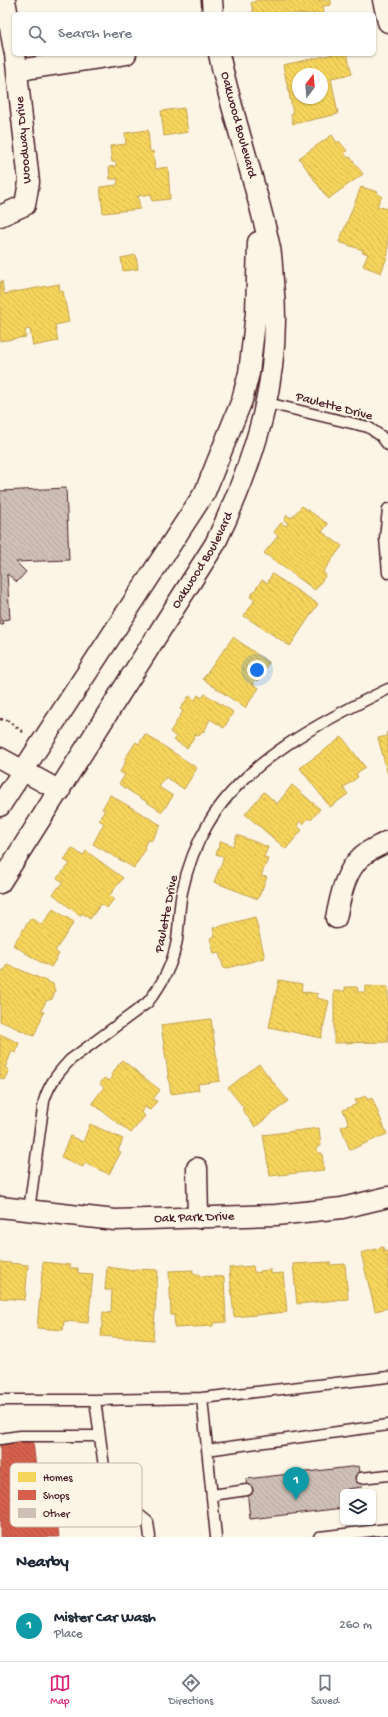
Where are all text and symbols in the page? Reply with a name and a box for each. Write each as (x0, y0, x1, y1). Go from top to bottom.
search box (12, 12, 376, 56)
icon: search (26, 23, 48, 45)
text: Search here (58, 25, 132, 43)
north arrow (292, 68, 328, 104)
street label: Oakwood Boulevard (217, 70, 260, 181)
street label: Woodway Drive (13, 96, 35, 184)
street label: Paulette Drive (293, 389, 374, 425)
street label: Oakwood Boulevard (168, 509, 237, 611)
your location (247, 660, 267, 680)
street label: Paulette Drive (152, 874, 182, 955)
street label: Oak Park Drive (154, 1209, 235, 1226)
legend (10, 1463, 142, 1527)
pin: 1 (283, 1467, 309, 1500)
text: Homes (43, 1473, 73, 1485)
map controls (340, 1489, 376, 1525)
button: layers (340, 1489, 376, 1525)
text: Shops (43, 1491, 70, 1503)
text: Other (43, 1509, 71, 1521)
text: Nearby (16, 1553, 69, 1573)
text: Mister Car Wash (54, 1609, 156, 1627)
text: 1 (26, 1618, 32, 1633)
text: 260 m (339, 1618, 372, 1633)
text: Place (54, 1627, 82, 1642)
tab: Map (49, 1672, 71, 1708)
tab: Directions (169, 1672, 213, 1708)
tab: Saved (311, 1672, 339, 1708)

